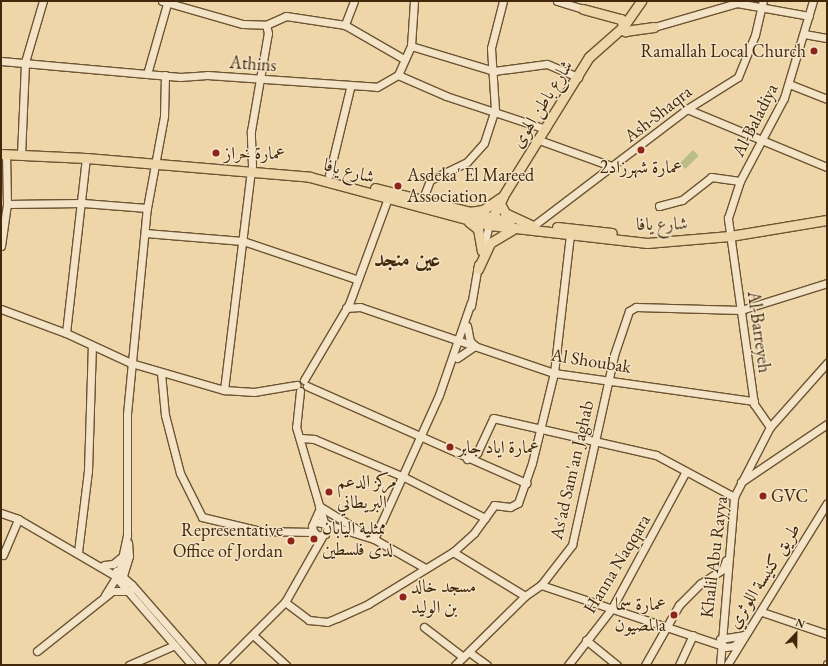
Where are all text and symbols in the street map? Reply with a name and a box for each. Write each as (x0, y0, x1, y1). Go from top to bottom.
place label: Ramallah Local Church (640, 40, 806, 62)
marker: Ramallah Local Church (809, 46, 819, 56)
street label: Athins (229, 52, 277, 76)
street label: شارع باطن الهوى (506, 56, 578, 152)
street label: Al-Baladiya (727, 80, 783, 160)
street label: Ash-Shaqra (620, 81, 696, 147)
place label: عمارة خراز (224, 142, 285, 164)
marker: عمارة شهرزاد2 (636, 145, 646, 155)
marker: عمارة خراز (211, 148, 221, 158)
street label: شارع يافا (321, 154, 377, 188)
place label: عمارة شهرزاد2 (600, 156, 682, 178)
place label: Asdeka' El Mareed Association (407, 165, 534, 208)
marker: Asdeka' El Mareed Association (392, 180, 404, 192)
street label: شارع يافا (636, 213, 688, 235)
district label: عين منجد (374, 246, 440, 272)
street label: Al-Barreyeh (743, 290, 775, 374)
street label: Al Shoubak (549, 344, 633, 378)
street label: As'ad Sam'an Jaghab (545, 398, 599, 542)
place label: عمارة اياد جابر (458, 436, 539, 458)
marker: عمارة اياد جابر (445, 442, 455, 452)
place label: مركز الدعم البريطاني (337, 471, 397, 514)
place label: GVC (771, 485, 808, 507)
marker: مركز الدعم البريطاني (324, 487, 334, 497)
marker: GVC (758, 491, 768, 501)
street label: Khalil Abu Rayya (696, 495, 732, 619)
street label: Hanna Naqqara (579, 510, 655, 618)
place label: ممثلية اليابان لدى فلسطين (322, 518, 393, 560)
street label: طريق كنيسة اللوثري (723, 519, 805, 633)
place label: Representative Office of Jordan (173, 520, 283, 562)
marker: ممثلية اليابان لدى فلسطين (309, 534, 319, 544)
marker: Representative Office of Jordan (286, 536, 296, 546)
place label: مسجد خالد بن الوليد (411, 576, 476, 618)
marker: مسجد خالد بن الوليد (398, 592, 408, 602)
place label: عمارة سما المصيونa (615, 594, 666, 636)
marker: عمارة سما المصيونa (669, 610, 679, 620)
north arrow (776, 614, 816, 654)
text: N (794, 615, 807, 631)

